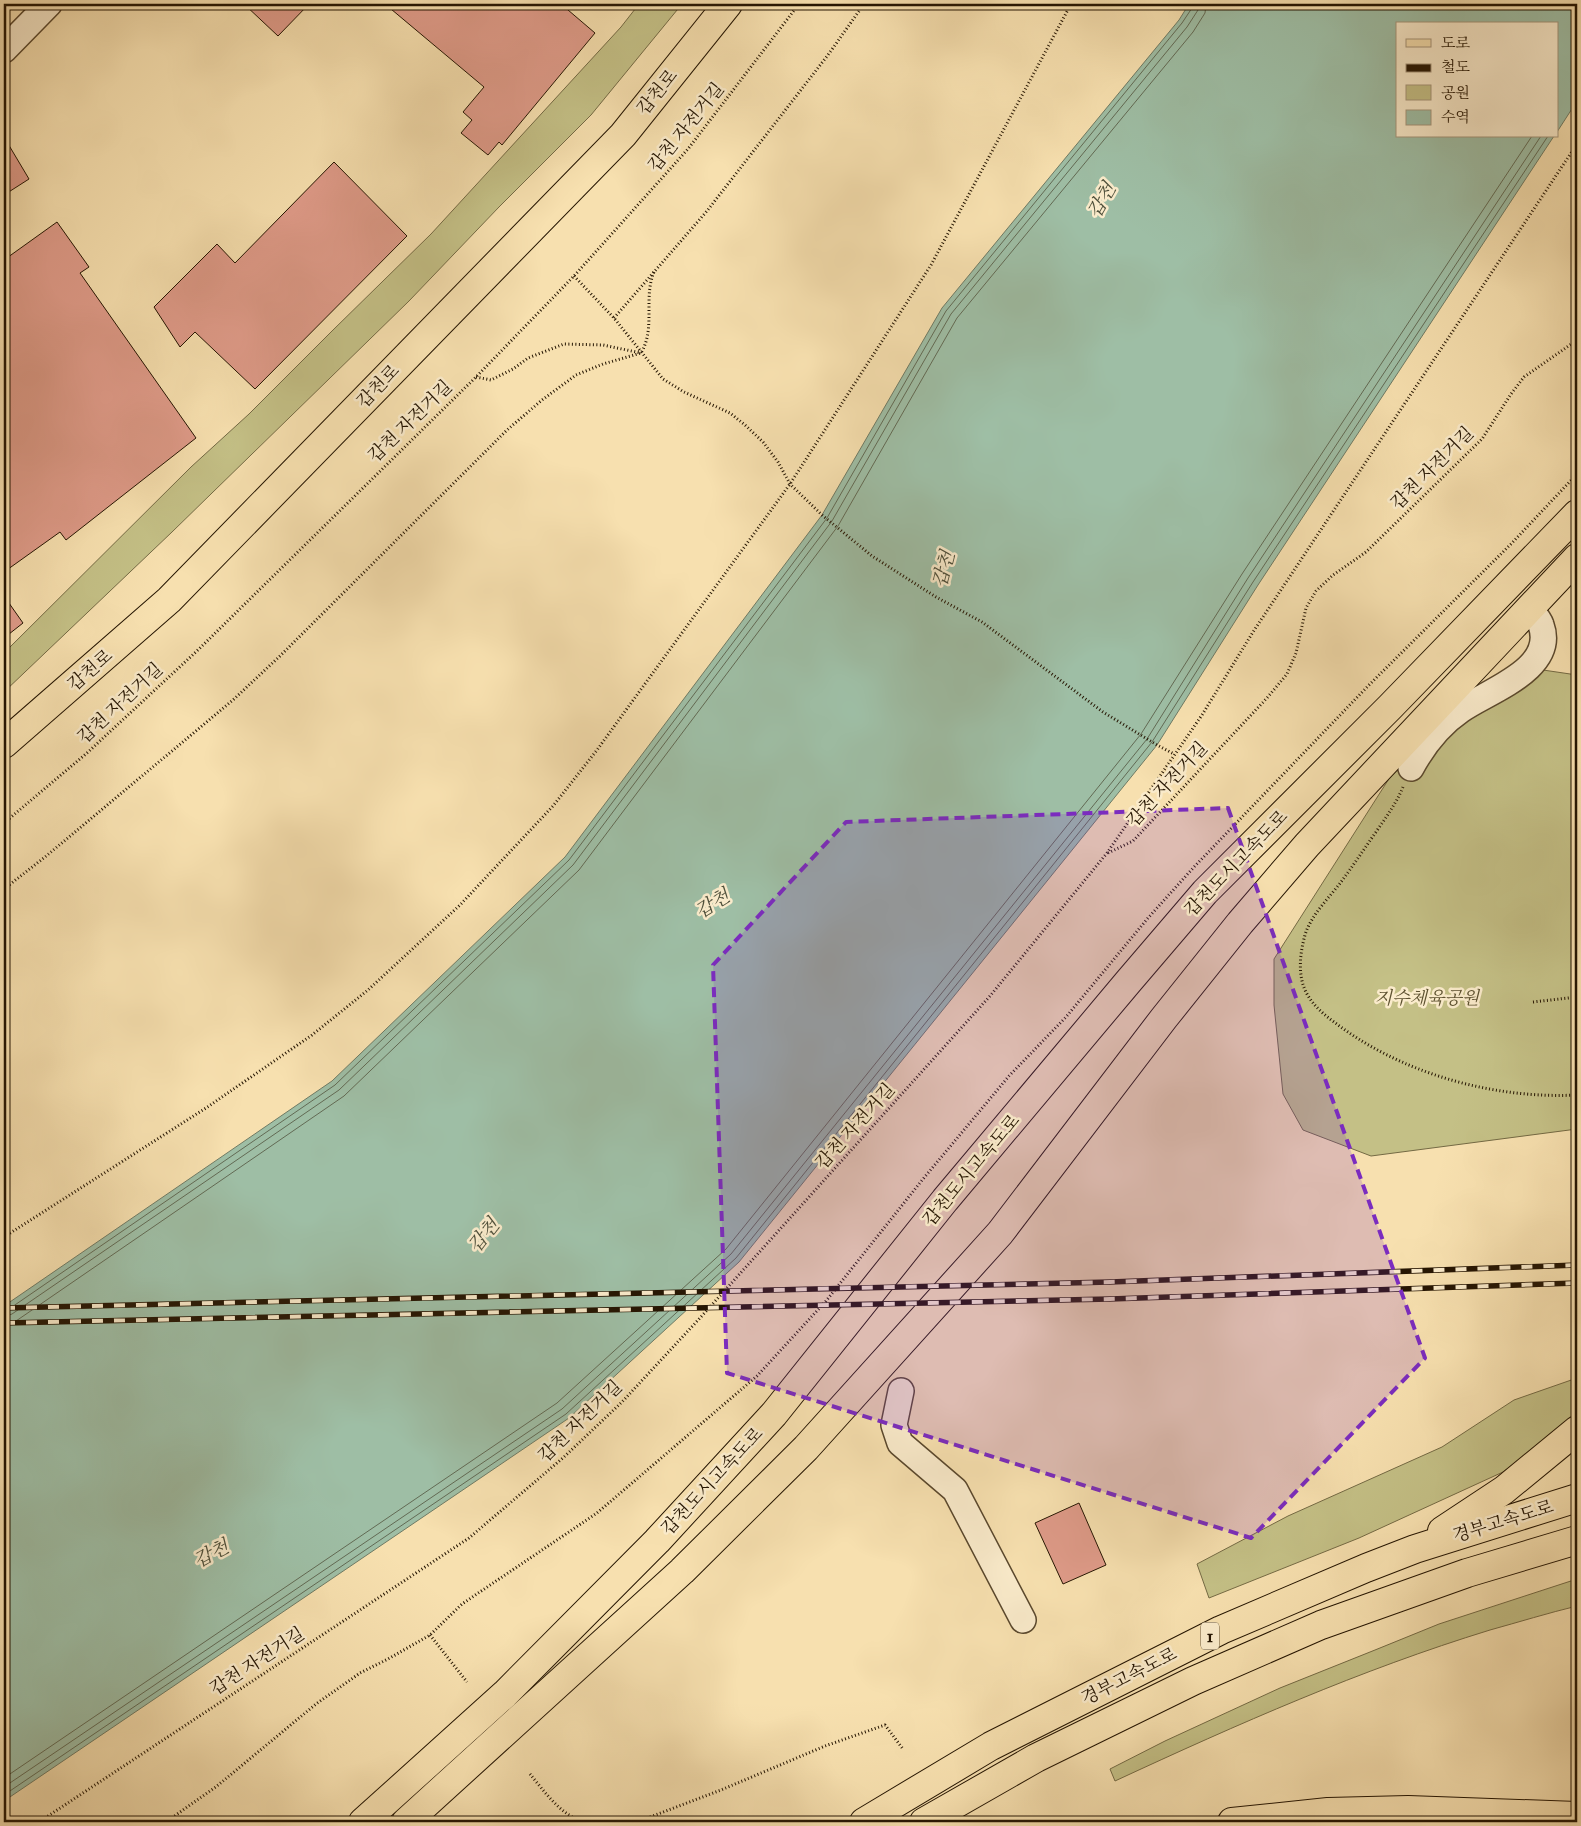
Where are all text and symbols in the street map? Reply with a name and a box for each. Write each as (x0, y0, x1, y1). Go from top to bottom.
legend (1396, 22, 1558, 138)
text: 도로 (1441, 34, 1470, 52)
text: 철도 (1441, 58, 1470, 76)
street label: 갑천로 (632, 65, 682, 119)
street label: 갑천 자전거길 (643, 78, 729, 176)
text: 공원 (1441, 84, 1470, 102)
text: 수역 (1441, 108, 1470, 126)
water label: 갑천 (1082, 177, 1121, 222)
street label: 갑천로 (352, 360, 404, 412)
street label: 갑천 자전거길 (363, 375, 457, 467)
street label: 갑천 자전거길 (1386, 422, 1478, 514)
water label: 갑천 (928, 547, 960, 590)
street label: 갑천로 (63, 645, 117, 695)
street label: 갑천 자전거길 (73, 658, 167, 748)
street label: 갑천 자전거길 (1122, 737, 1212, 831)
street label: 갑천도시고속도로 (1180, 805, 1292, 921)
water label: 갑천 (691, 883, 735, 923)
park label: 지수체육공원 (1375, 987, 1481, 1009)
street label: 갑천 자전거길 (811, 1078, 899, 1174)
street label: 갑천도시고속도로 (918, 1110, 1024, 1230)
water label: 갑천 (463, 1213, 505, 1257)
street label: 갑천 자전거길 (533, 1375, 627, 1467)
street label: 갑천도시고속도로 (657, 1423, 767, 1539)
street label: 경부고속도로 (1450, 1495, 1556, 1547)
water label: 갑천 (190, 1534, 234, 1572)
street label: 갑천 자전거길 (206, 1622, 308, 1700)
road number: 1 (1201, 1622, 1219, 1650)
street label: 경부고속도로 (1078, 1643, 1180, 1709)

